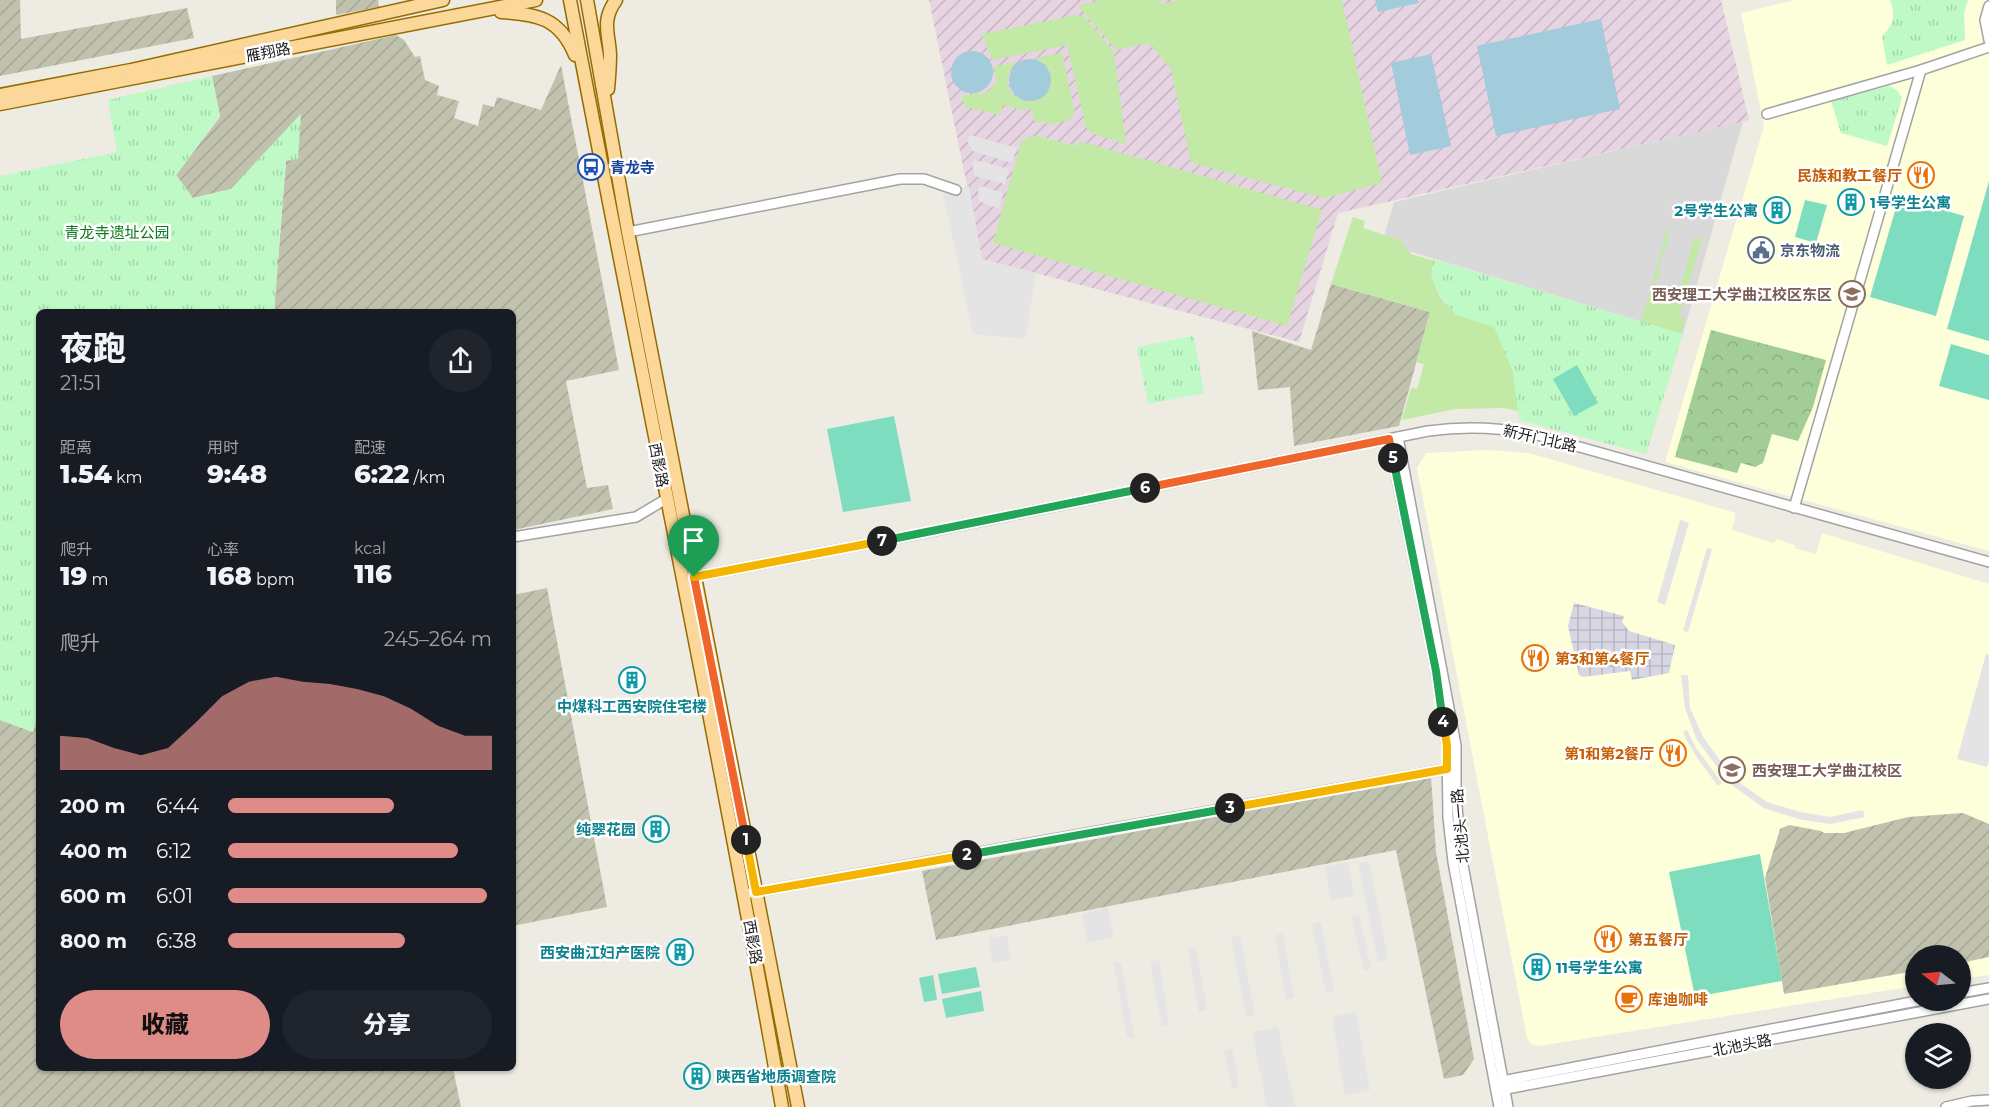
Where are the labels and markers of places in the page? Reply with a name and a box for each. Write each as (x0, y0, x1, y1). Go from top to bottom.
bus stop icon: 青龙寺 (576, 152, 606, 182)
place label: 青龙寺 (610, 158, 655, 177)
restaurant icon: 民族和教工餐厅 (1906, 160, 1936, 190)
place label: 民族和教工餐厅 (1797, 166, 1902, 185)
building icon: 1号学生公寓 (1836, 187, 1866, 217)
place label: 1号学生公寓 (1870, 193, 1951, 212)
building icon: 2号学生公寓 (1762, 195, 1792, 225)
place label: 2号学生公寓 (1674, 201, 1758, 220)
public building icon: 京东物流 (1746, 235, 1776, 265)
place label: 京东物流 (1780, 241, 1840, 260)
school or university icon: 西安理工大学曲江校区东区 (1837, 279, 1867, 309)
place label: 西安理工大学曲江校区东区 (1652, 285, 1832, 304)
pin: 5 (1378, 443, 1408, 473)
pin: 6 (1130, 473, 1160, 503)
pin (668, 515, 719, 577)
pin: 7 (867, 526, 897, 556)
restaurant icon: 第3和第4餐厅 (1520, 643, 1550, 673)
place label: 第3和第4餐厅 (1555, 649, 1649, 668)
building icon: 中煤科工西安院住宅楼 (617, 665, 647, 695)
place label: 中煤科工西安院住宅楼 (557, 697, 707, 716)
pin: 4 (1428, 707, 1458, 737)
restaurant icon: 第1和第2餐厅 (1658, 738, 1688, 768)
place label: 第1和第2餐厅 (1564, 744, 1654, 763)
school or university icon: 西安理工大学曲江校区 (1717, 755, 1747, 785)
place label: 西安理工大学曲江校区 (1752, 761, 1902, 780)
pin: 3 (1215, 793, 1245, 823)
building icon: 纯翠花园 (641, 814, 671, 844)
place label: 纯翠花园 (576, 820, 636, 839)
pin: 1 (731, 825, 761, 855)
pin: 2 (952, 840, 982, 870)
restaurant icon: 第五餐厅 (1593, 924, 1623, 954)
place label: 第五餐厅 (1628, 930, 1688, 949)
building icon: 西安曲江妇产医院 (665, 937, 695, 967)
place label: 西安曲江妇产医院 (540, 943, 660, 962)
building icon: 11号学生公寓 (1522, 952, 1552, 982)
place label: 11号学生公寓 (1556, 958, 1643, 977)
cafe icon: 库迪咖啡 (1614, 984, 1644, 1014)
place label: 库迪咖啡 (1648, 990, 1708, 1009)
building icon: 陕西省地质调查院 (682, 1061, 712, 1091)
place label: 陕西省地质调查院 (716, 1067, 836, 1086)

